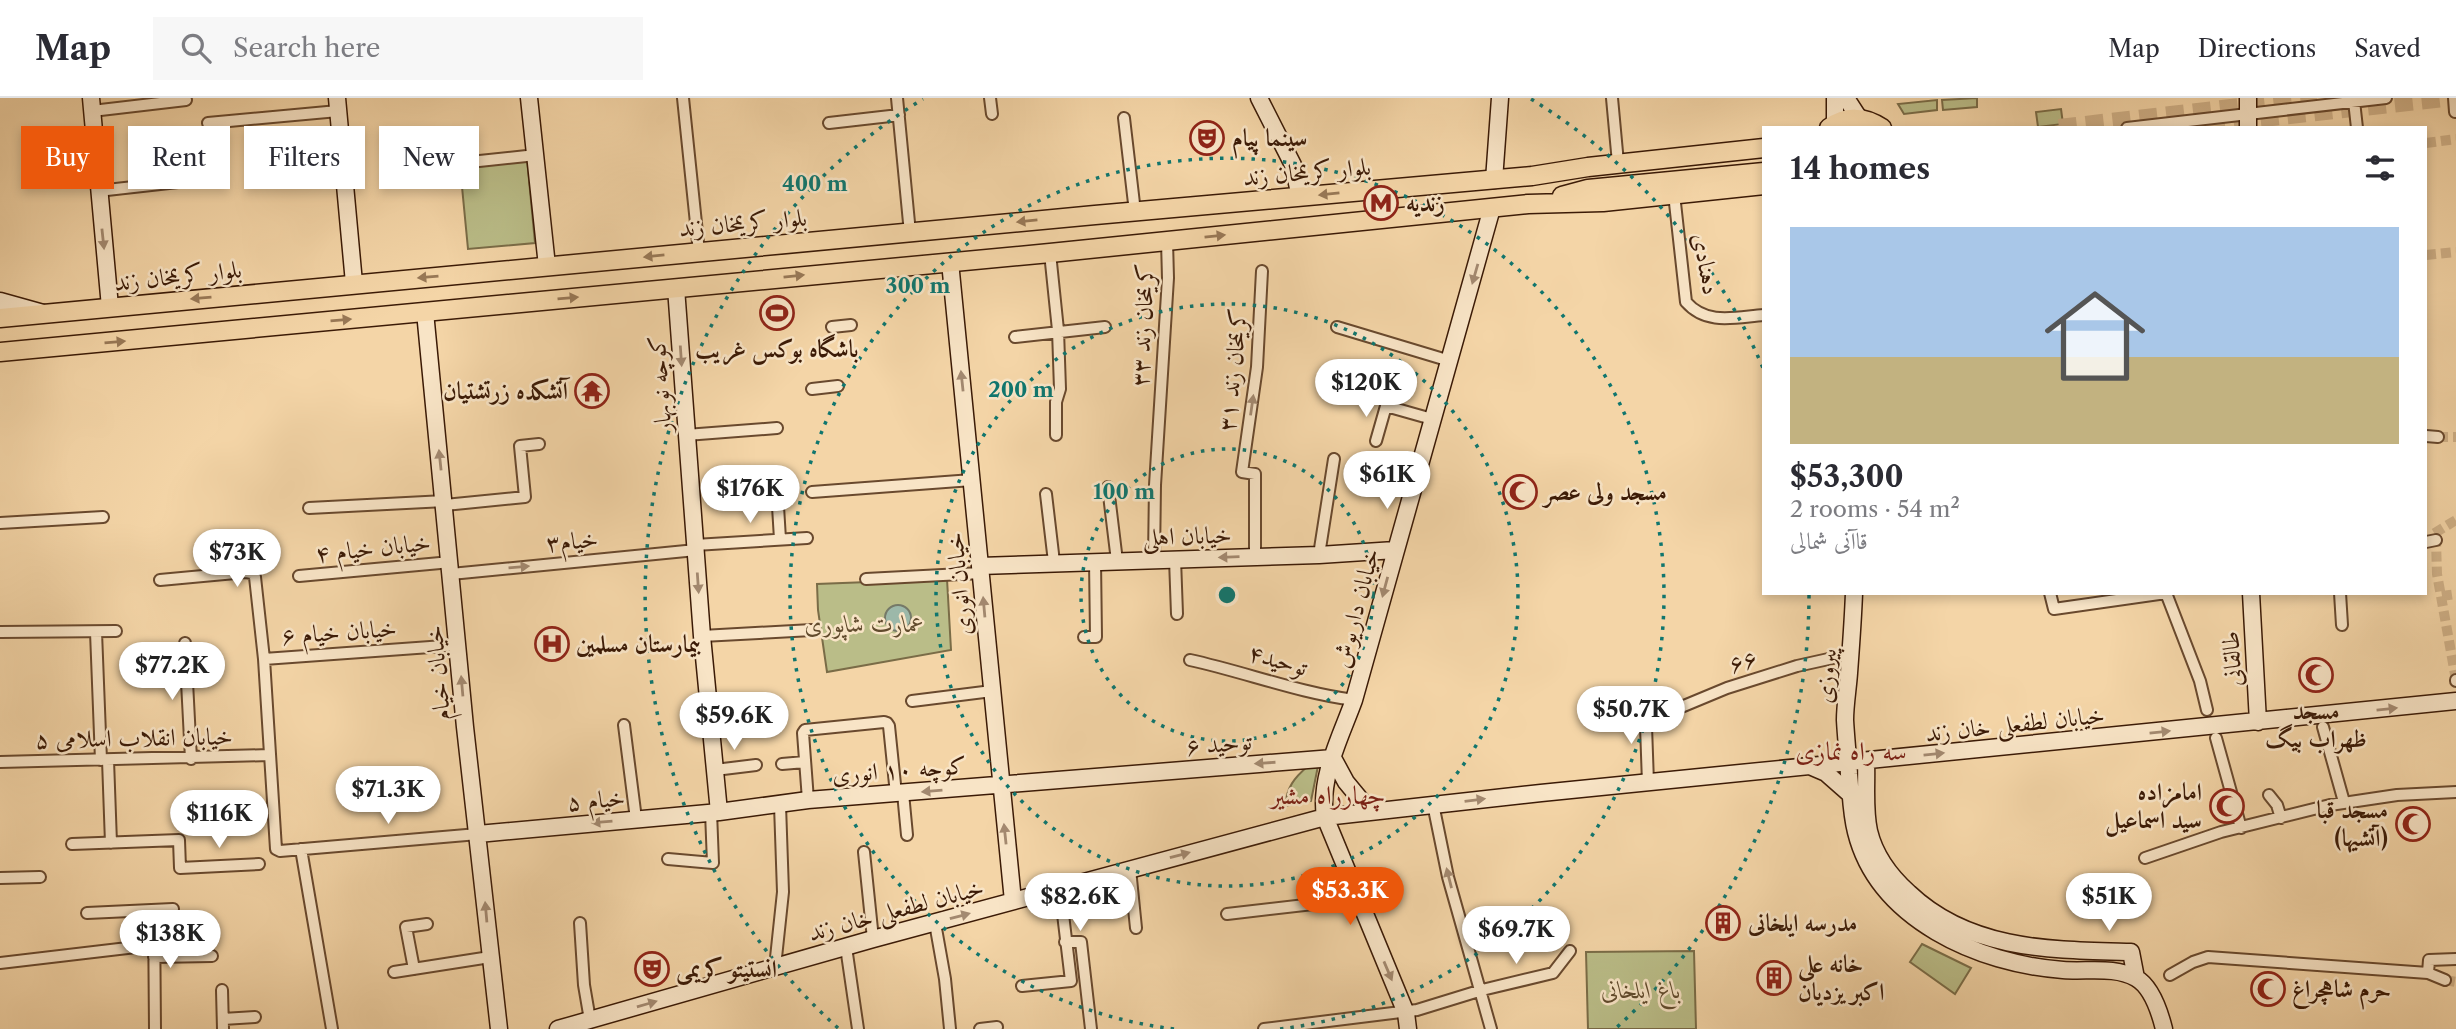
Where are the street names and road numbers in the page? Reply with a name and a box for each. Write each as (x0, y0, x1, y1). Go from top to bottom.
street label: بلوار کریمخان زند (1242, 151, 1372, 193)
street label: بلوار کریمخان زند (678, 202, 808, 244)
street label: دهنادی (1687, 231, 1726, 297)
street label: بلوار کریمخان زند (113, 254, 243, 298)
street label: کریمخان زند ۳۳ (1125, 263, 1161, 387)
street label: کریمخان زند ۳۱ (1212, 307, 1254, 433)
street label: کوچه نوبهار (642, 335, 680, 435)
street label: خیابان اهلی (1142, 519, 1232, 555)
street label: خیام۳ (545, 524, 600, 564)
street label: خیابان خیام ۴ (314, 527, 433, 575)
street label: خیابان انوری (940, 531, 978, 637)
street label: خیابان داریوش (1326, 545, 1386, 671)
street label: خیابان خیام ۶ (280, 613, 398, 657)
street label: خیابان خیام (419, 624, 463, 722)
street label: طالقانی (2215, 630, 2248, 688)
street label: توحید۴ (1245, 637, 1311, 683)
street label: ۶۶ (1725, 643, 1760, 678)
street label: پیروزی (1809, 646, 1845, 705)
street label: خیابان لطفعلی خان زند (1924, 700, 2106, 750)
street label: خیابان انقلاب اسلامی ۵ (35, 721, 233, 755)
street label: ۶ توحید (1185, 726, 1254, 762)
street label: کوچه ۱۰ انوری (831, 750, 967, 792)
street label: ۵ خیام (566, 783, 627, 823)
street label: خیابان لطفعلی خان زند (805, 872, 987, 950)

